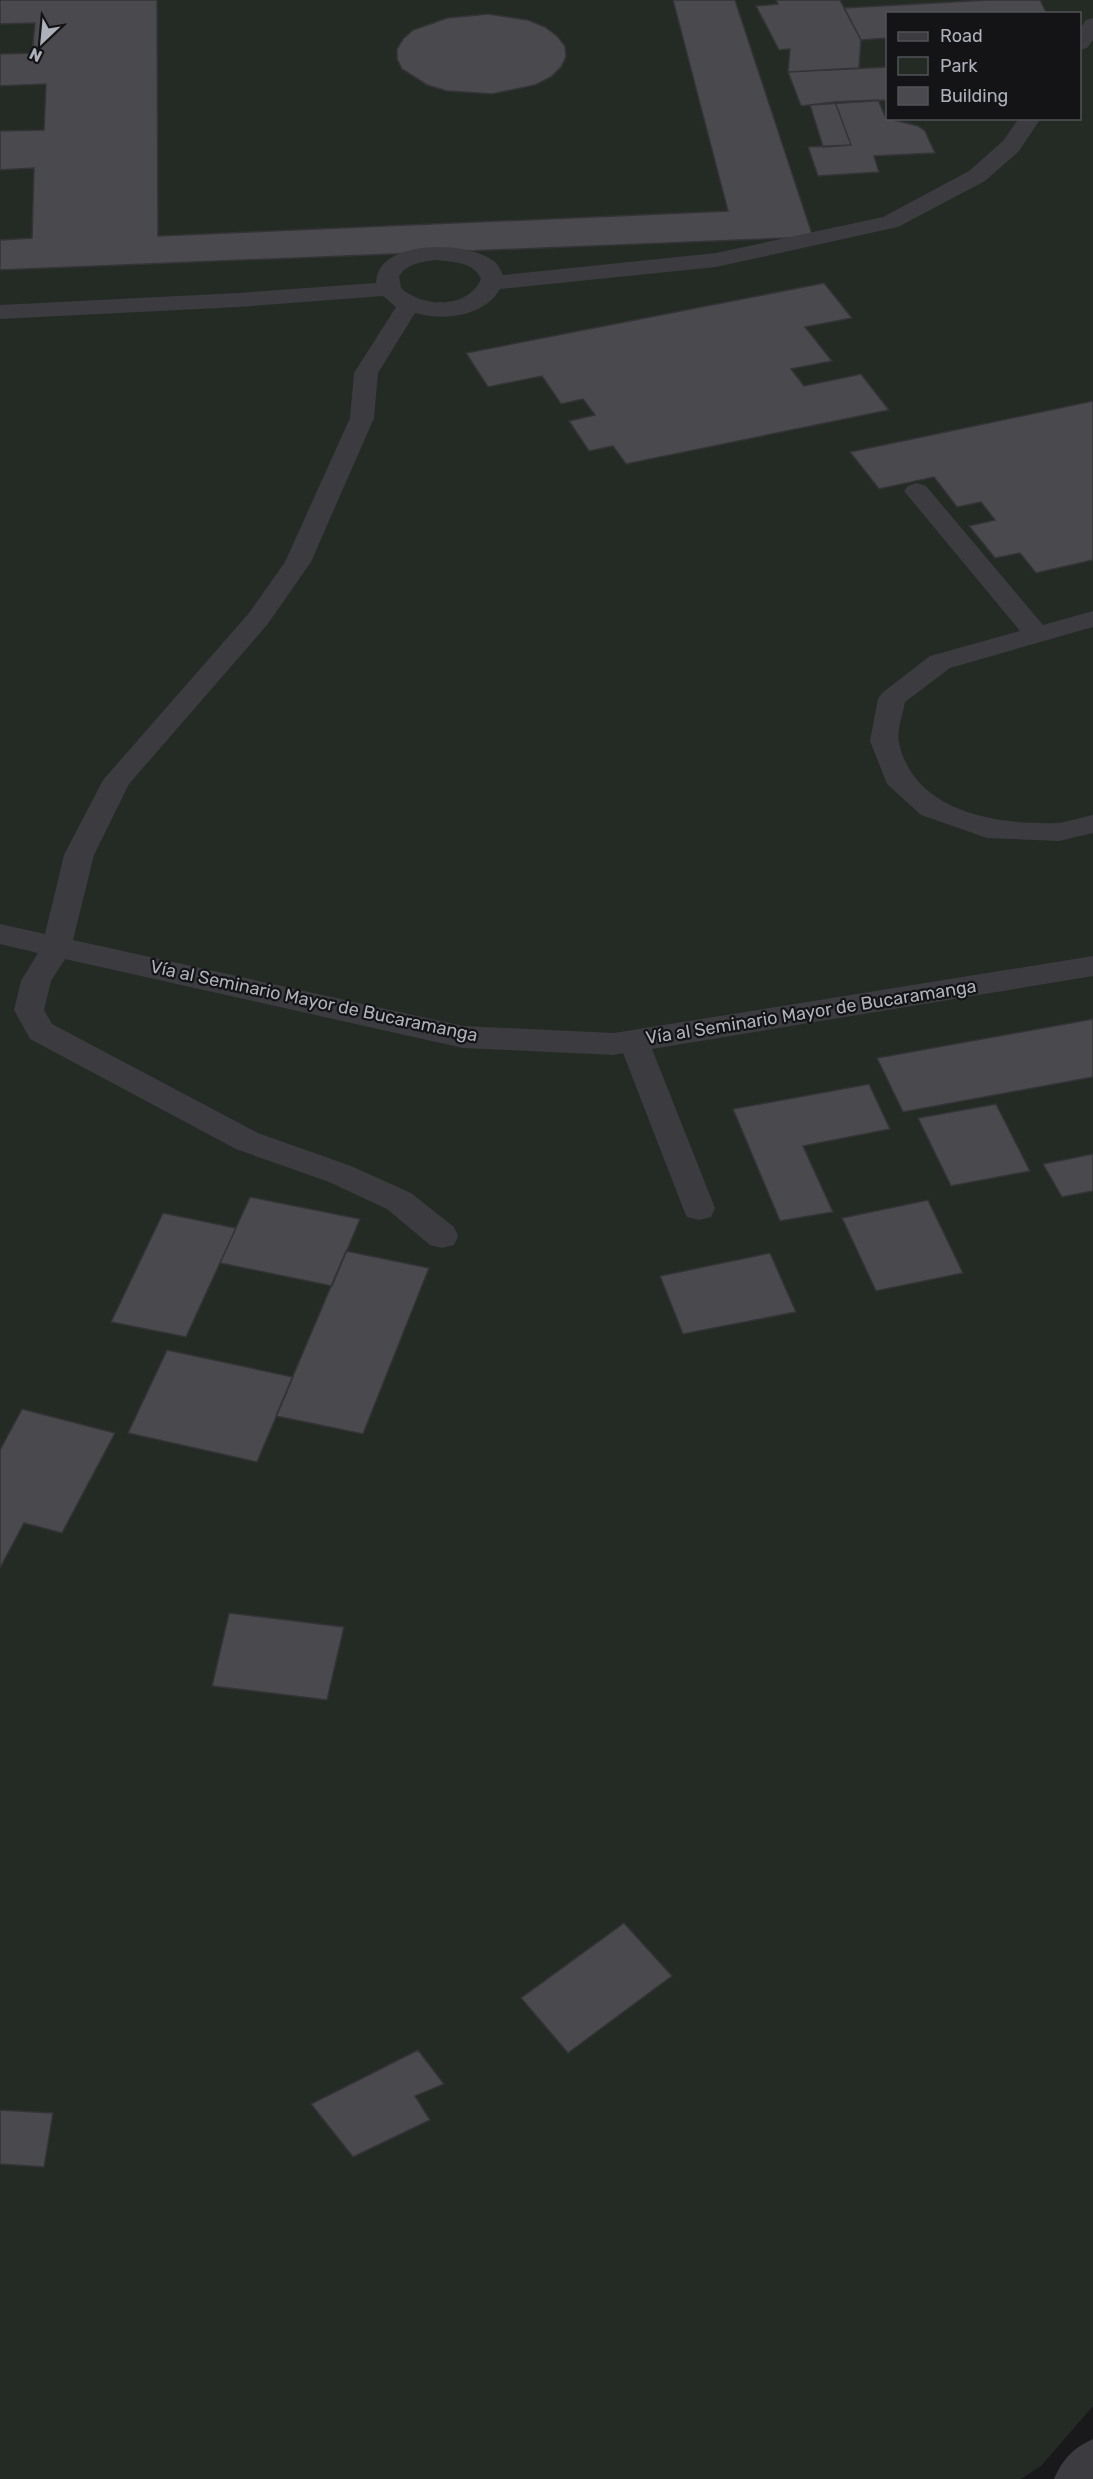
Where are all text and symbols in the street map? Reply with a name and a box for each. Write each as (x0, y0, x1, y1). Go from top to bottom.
north arrow (12, 12, 72, 72)
legend (886, 12, 1081, 120)
text: Road (940, 25, 983, 47)
text: N (26, 44, 45, 66)
text: Park (940, 55, 978, 77)
text: Building (940, 85, 1008, 107)
street label: Vía al Seminario Mayor de Bucaramanga (148, 955, 480, 1047)
street label: Vía al Seminario Mayor de Bucaramanga (644, 975, 978, 1049)

